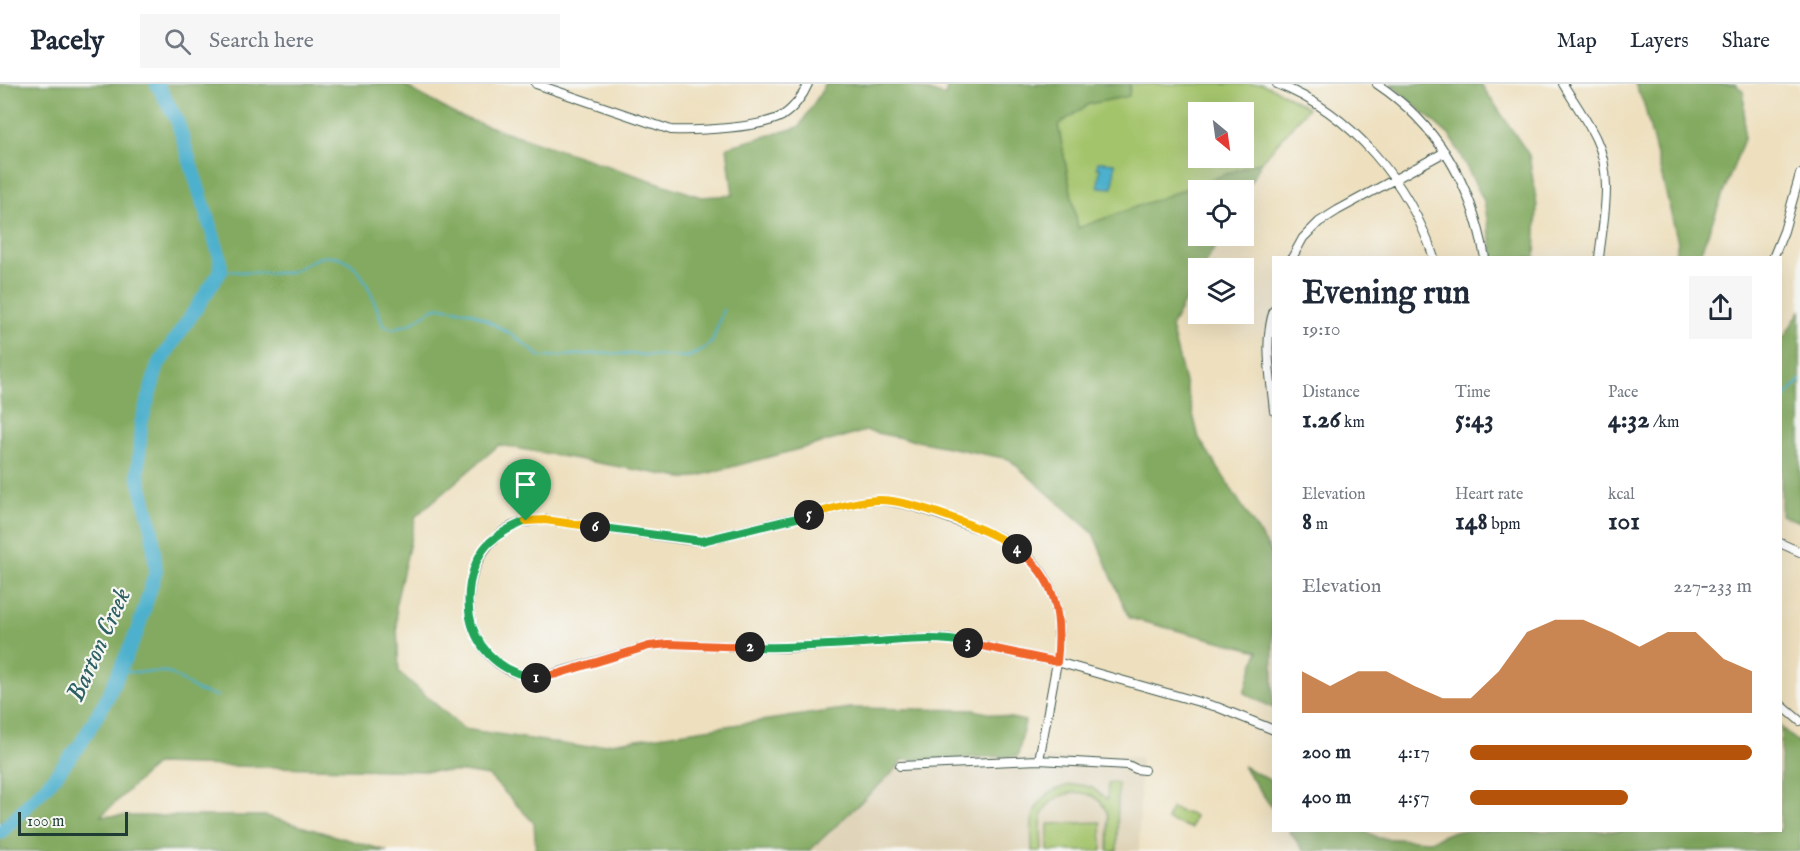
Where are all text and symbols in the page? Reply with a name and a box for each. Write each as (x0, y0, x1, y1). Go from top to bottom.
search box (140, 14, 560, 68)
text: Pacely (30, 24, 104, 59)
icon: search (161, 25, 194, 58)
text: Search here (209, 27, 314, 55)
text: Map (1557, 28, 1597, 55)
text: Layers (1630, 28, 1689, 55)
text: Share (1722, 28, 1770, 55)
north arrow (1188, 102, 1254, 168)
map controls (1188, 102, 1254, 324)
button: locate (1188, 180, 1254, 246)
button: layers (1188, 258, 1254, 324)
text: Evening run (1302, 273, 1470, 315)
button: share (1689, 276, 1752, 339)
text: 19:10 (1302, 317, 1341, 342)
text: Distance (1302, 383, 1360, 403)
text: Time (1455, 383, 1491, 403)
text: Pace (1608, 383, 1638, 403)
text: 1.26 (1302, 403, 1340, 436)
text: 5:43 (1455, 403, 1494, 436)
text: 4:32 (1608, 403, 1650, 436)
text: km (1340, 413, 1365, 433)
text: /km (1650, 413, 1679, 433)
pin (500, 459, 551, 521)
icon: arrive (509, 468, 542, 501)
text: Elevation (1302, 485, 1365, 505)
text: Heart rate (1455, 485, 1523, 505)
text: kcal (1608, 485, 1635, 505)
pin: 5 (794, 500, 824, 530)
text: 5 (806, 505, 812, 525)
text: 8 (1302, 505, 1312, 538)
text: 148 (1455, 505, 1488, 538)
text: 101 (1608, 505, 1640, 538)
pin: 6 (580, 512, 610, 542)
text: m (1312, 515, 1328, 535)
text: bpm (1488, 515, 1521, 535)
text: 6 (592, 517, 598, 537)
pin: 4 (1002, 534, 1032, 564)
text: 4 (1013, 539, 1021, 559)
text: Elevation (1302, 574, 1381, 599)
text: 227–233 m (1673, 574, 1752, 599)
water label: Barton Creek (59, 582, 139, 707)
pin: 3 (953, 628, 983, 658)
pin: 2 (735, 632, 765, 662)
text: 3 (965, 633, 971, 653)
text: 2 (746, 637, 754, 657)
pin: 1 (521, 663, 551, 693)
text: 1 (533, 668, 539, 688)
text: 200 m (1302, 740, 1351, 765)
text: 4:17 (1398, 740, 1430, 765)
text: 400 m (1302, 785, 1351, 810)
text: 4:57 (1398, 785, 1430, 810)
scale bar (18, 809, 128, 836)
text: 100 m (27, 812, 64, 832)

